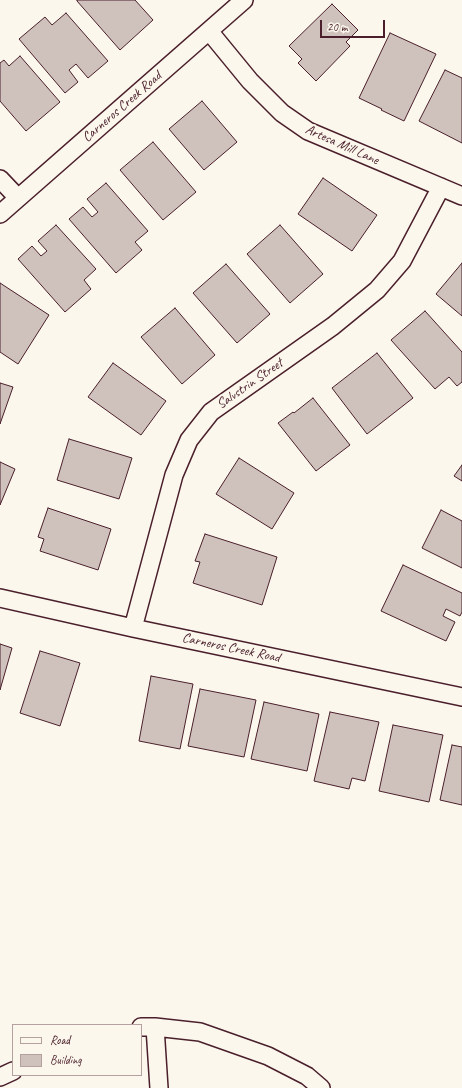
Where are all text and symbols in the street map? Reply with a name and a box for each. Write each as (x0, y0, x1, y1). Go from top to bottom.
scale bar (322, 12, 387, 38)
text: 20 m (327, 19, 347, 35)
street label: Carneros Creek Road (79, 68, 165, 146)
street label: Artesa Mill Lane (303, 121, 381, 169)
street label: Salvstrin Street (214, 355, 286, 413)
street label: Carneros Creek Road (181, 629, 281, 667)
legend (12, 1024, 142, 1076)
text: Road (50, 1032, 70, 1048)
text: Building (50, 1052, 82, 1068)

